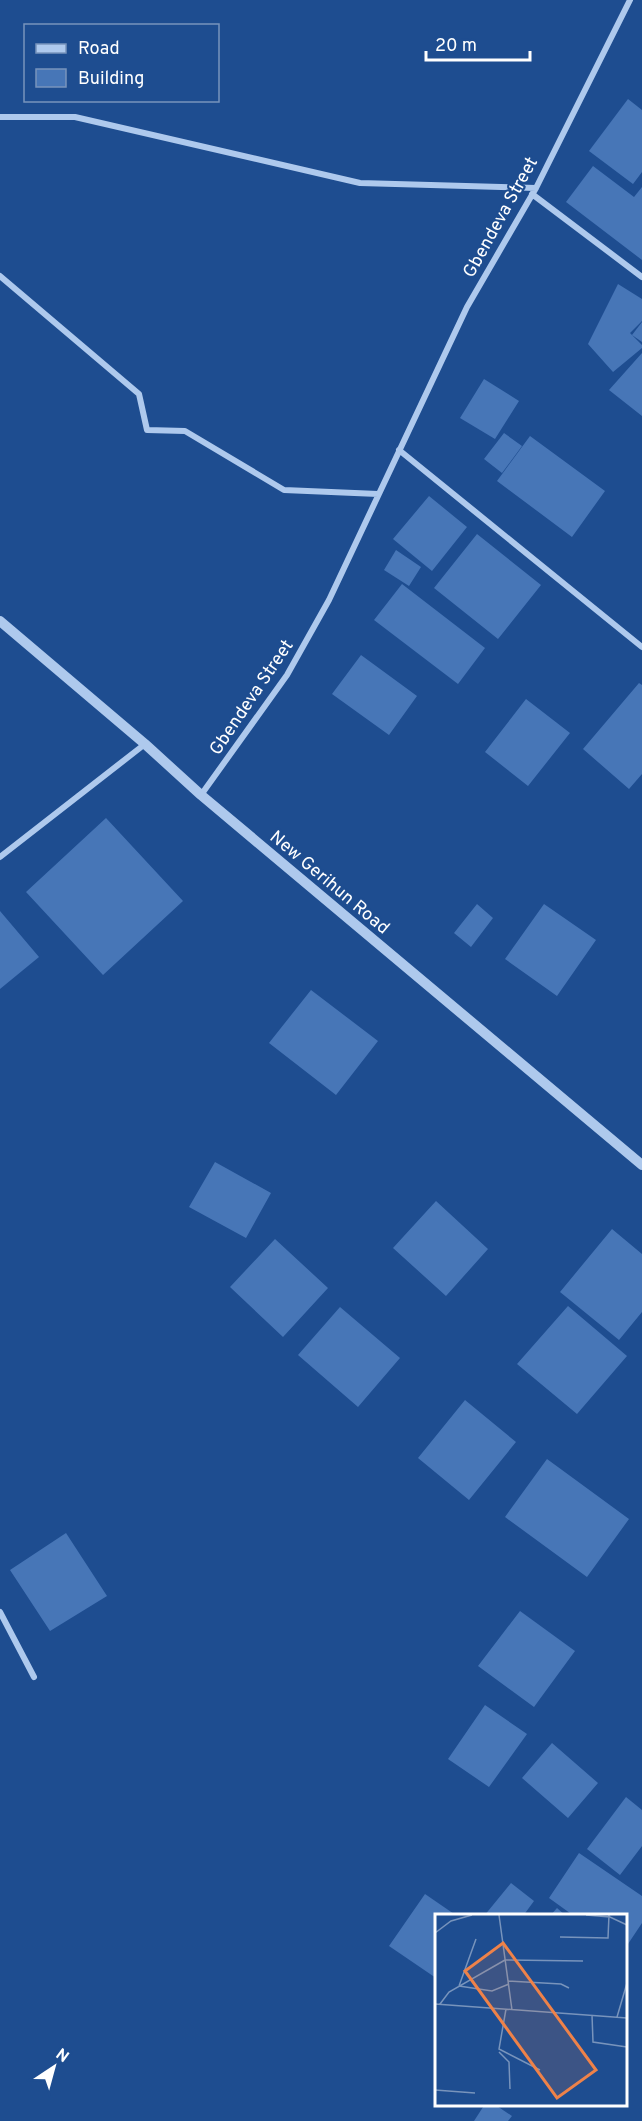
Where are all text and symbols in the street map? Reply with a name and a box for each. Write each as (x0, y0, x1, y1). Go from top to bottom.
legend (24, 24, 219, 102)
scale bar (426, 24, 530, 62)
text: 20 m (435, 35, 477, 58)
text: Road (78, 38, 120, 61)
text: Building (78, 68, 144, 91)
street label: Gbendeva Street (459, 153, 544, 282)
street label: Gbendeva Street (205, 636, 299, 760)
street label: New Gerihun Road (264, 826, 394, 940)
inset map (435, 1914, 627, 2106)
north arrow (24, 2037, 84, 2097)
text: N (51, 2045, 72, 2068)

